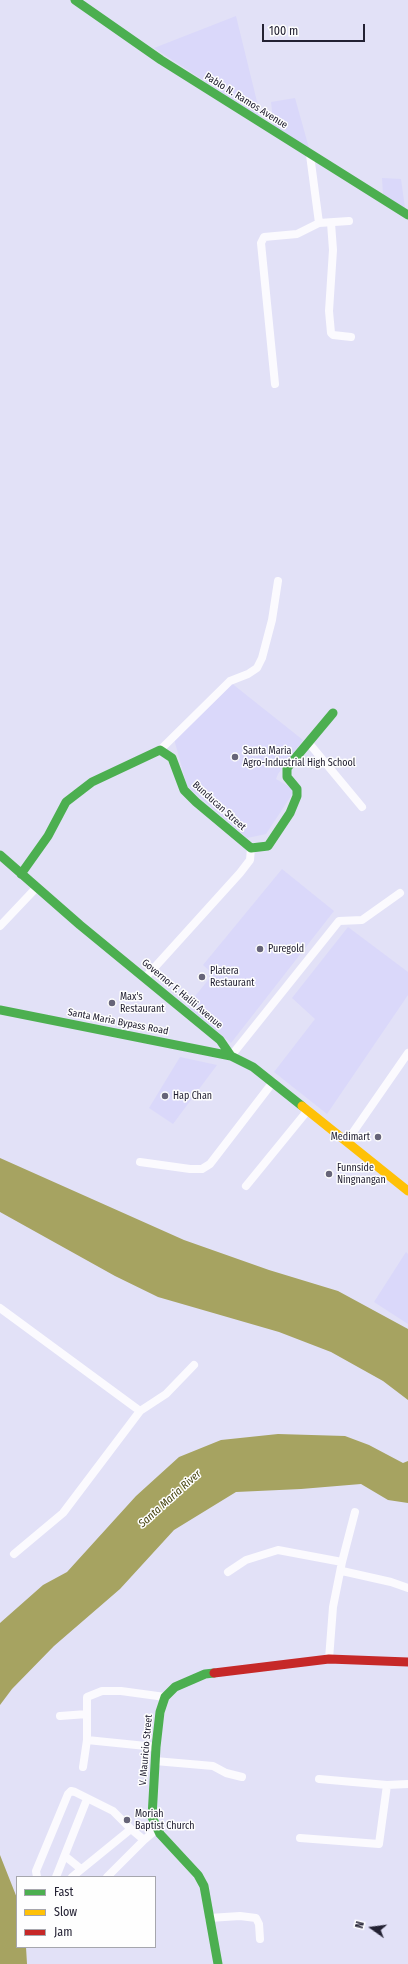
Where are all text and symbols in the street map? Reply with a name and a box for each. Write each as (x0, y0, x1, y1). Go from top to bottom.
scale bar (264, 16, 367, 42)
text: 100 m (269, 24, 298, 38)
street label: Pablo N. Ramos Avenue (202, 71, 290, 131)
place label: Santa Maria Agro-Industrial High School (243, 745, 356, 768)
marker: Santa Maria Agro-Industrial High School (230, 752, 240, 762)
street label: Bunducan Street (190, 779, 248, 833)
place label: Puregold (268, 943, 304, 955)
marker: Puregold (255, 944, 265, 954)
street label: Governor F. Halili Avenue (139, 957, 225, 1031)
place label: Platera Restaurant (210, 965, 254, 988)
marker: Platera Restaurant (197, 972, 207, 982)
place label: Max's Restaurant (120, 991, 164, 1014)
marker: Max's Restaurant (107, 998, 117, 1008)
street label: Santa Maria Bypass Road (67, 1006, 169, 1038)
place label: Hap Chan (173, 1090, 212, 1102)
marker: Hap Chan (160, 1091, 170, 1101)
place label: Medimart (331, 1131, 370, 1143)
marker: Medimart (373, 1132, 383, 1142)
place label: Funnside Ningnangan (337, 1162, 386, 1186)
marker: Funnside Ningnangan (324, 1169, 334, 1179)
water label: Santa Maria River (136, 1468, 204, 1530)
street label: V. Mauricio Street (137, 1714, 155, 1786)
place label: Moriah Baptist Church (135, 1808, 195, 1832)
marker: Moriah Baptist Church (122, 1815, 132, 1825)
legend (16, 1876, 156, 1948)
text: Fast (54, 1885, 73, 1899)
text: Slow (54, 1905, 77, 1919)
north arrow (352, 1908, 392, 1948)
text: N (353, 1920, 367, 1930)
text: Jam (54, 1925, 72, 1939)

